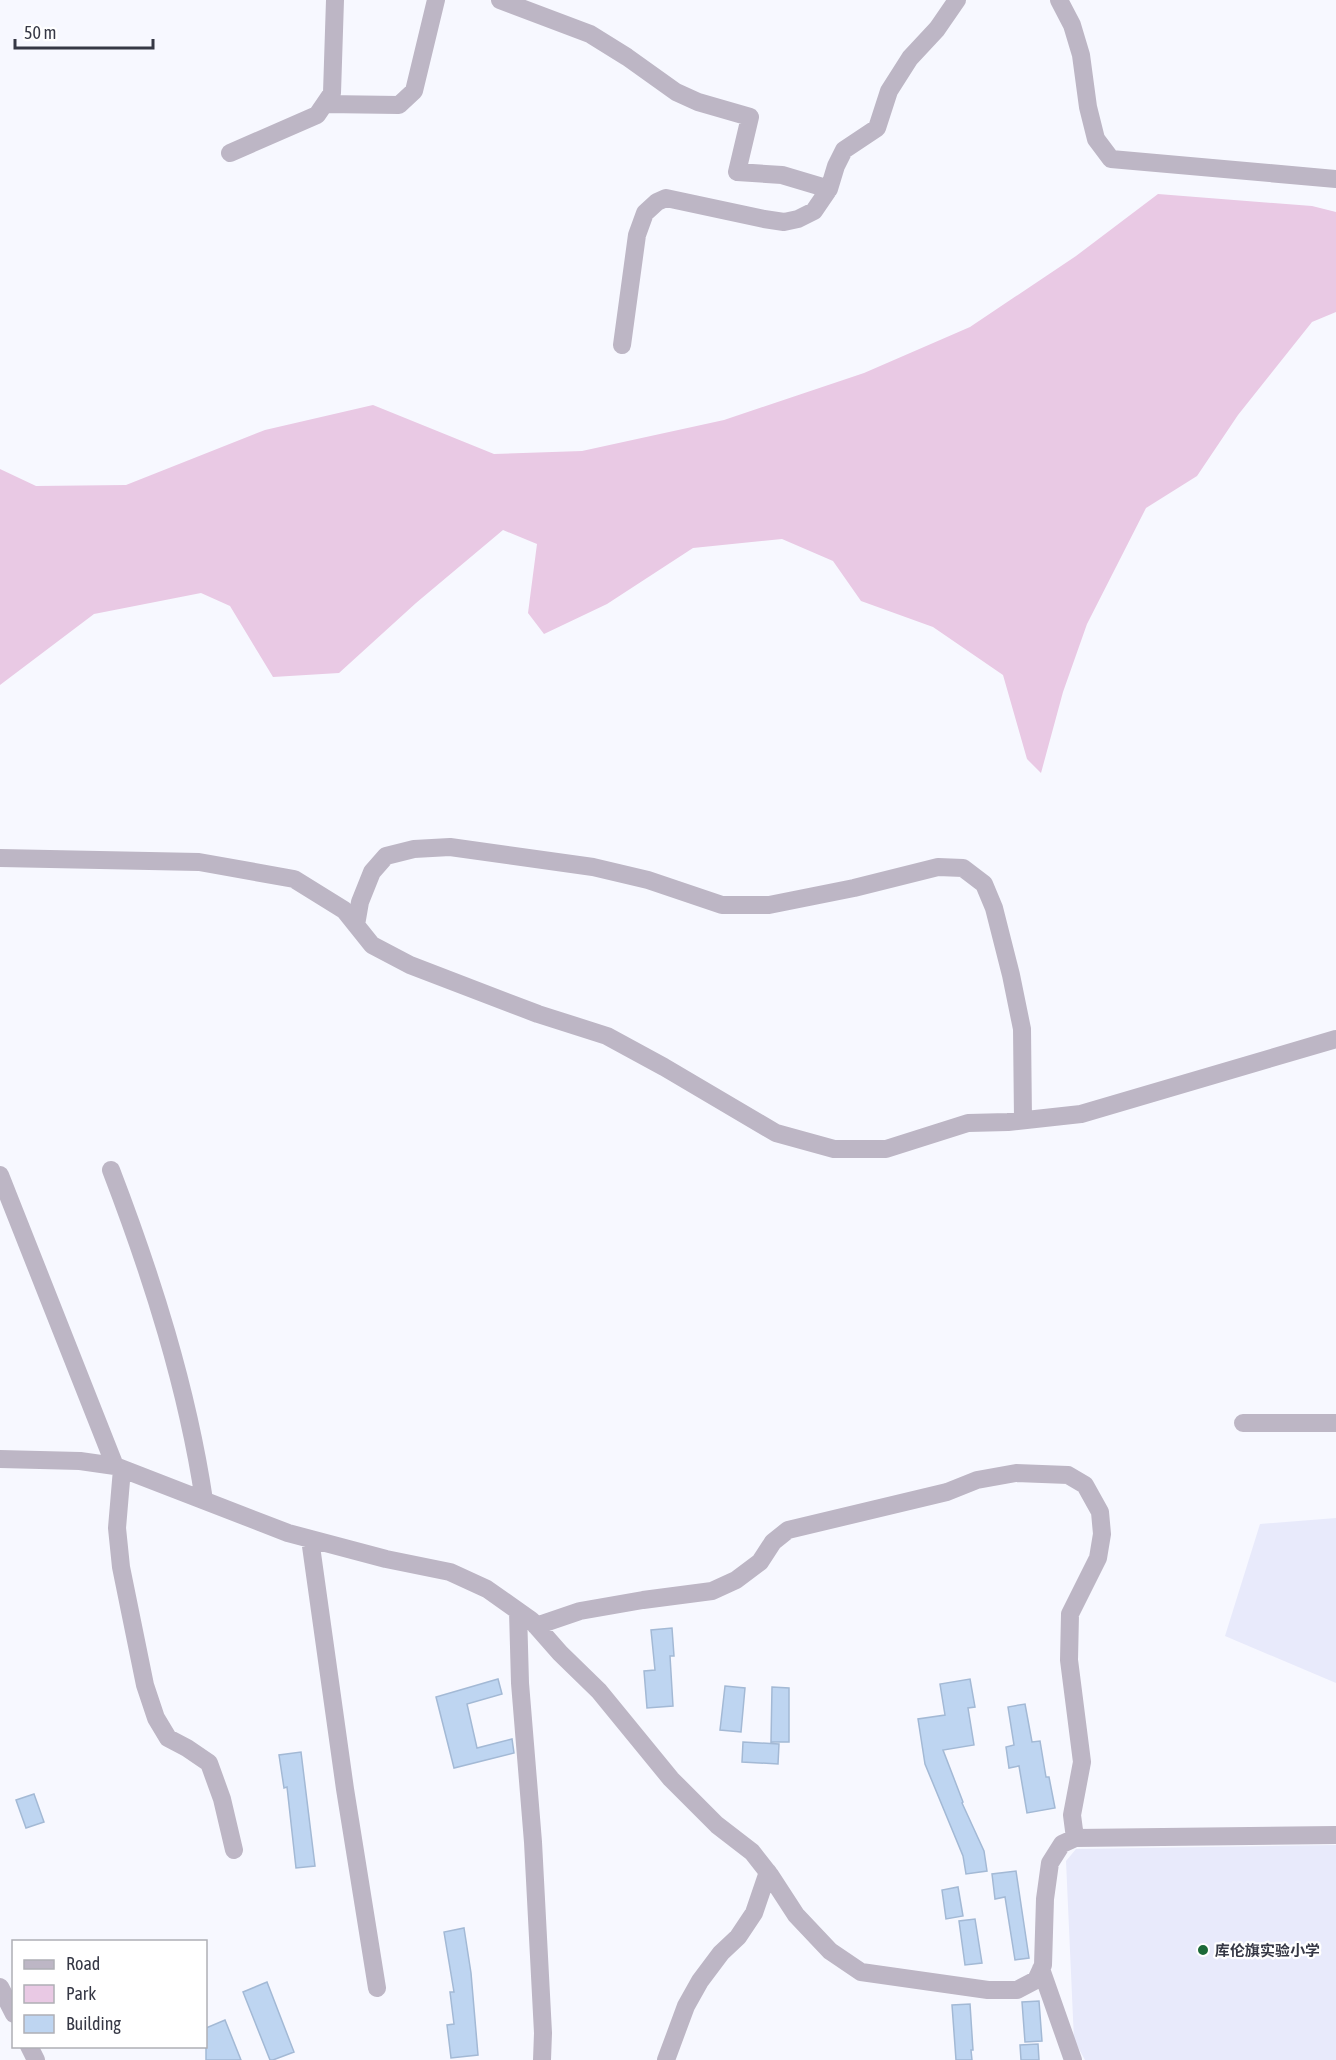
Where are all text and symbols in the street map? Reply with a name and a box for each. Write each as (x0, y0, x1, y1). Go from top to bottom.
scale bar (15, 12, 153, 50)
text: 50 m (24, 22, 56, 43)
legend (12, 1940, 207, 2048)
place label: 库伦旗实验小学 (1215, 1942, 1320, 1959)
marker: 库伦旗实验小学 (1196, 1943, 1210, 1957)
text: Road (66, 1953, 100, 1974)
text: Park (66, 1983, 96, 2004)
text: Building (66, 2013, 121, 2034)

